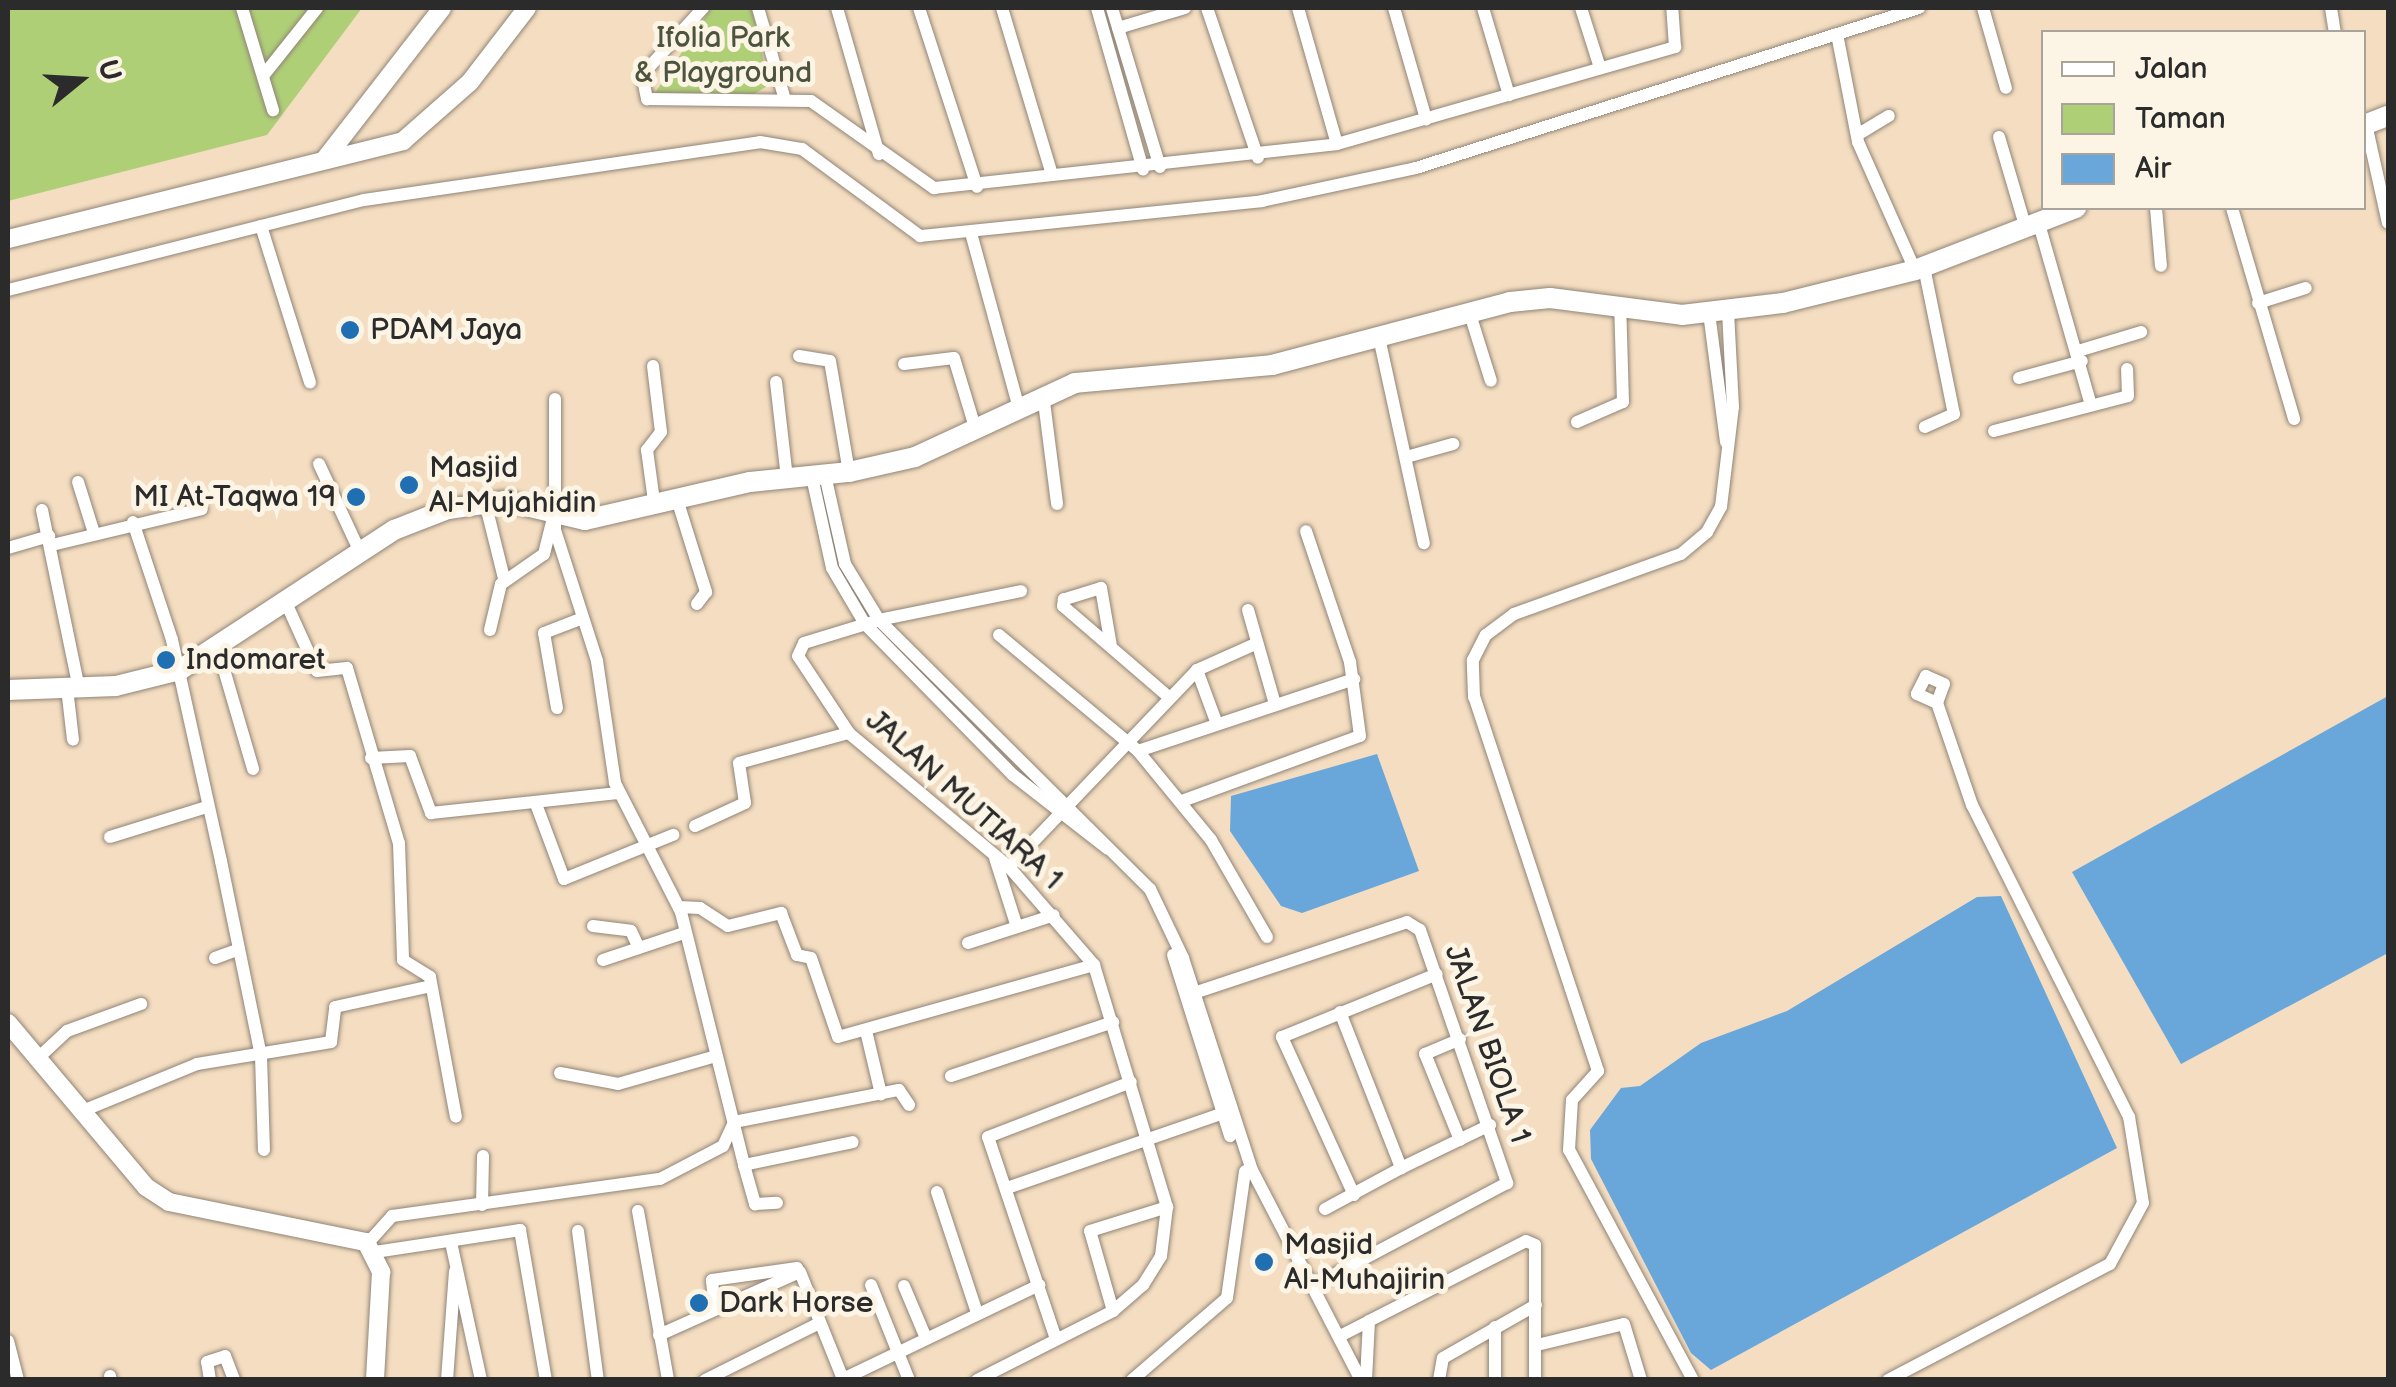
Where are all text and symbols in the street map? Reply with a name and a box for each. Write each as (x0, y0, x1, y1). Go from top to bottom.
park label: Ifolia Park & Playground (634, 20, 812, 90)
north arrow (30, 30, 130, 130)
legend (2041, 30, 2366, 210)
text: Jalan (2135, 51, 2207, 87)
text: U (90, 56, 128, 85)
text: Taman (2135, 101, 2226, 137)
text: Air (2135, 151, 2171, 187)
place label: PDAM Jaya (370, 312, 524, 348)
marker: PDAM Jaya (339, 319, 361, 341)
place label: Masjid Al-Mujahidin (429, 450, 596, 520)
marker: Masjid Al-Mujahidin (398, 474, 420, 496)
place label: MI At-Taqwa 19 (133, 479, 336, 515)
marker: MI At-Taqwa 19 (345, 486, 367, 508)
place label: Indomaret (186, 642, 325, 678)
marker: Indomaret (155, 649, 177, 671)
street label: JALAN MUTIARA 1 (858, 702, 1070, 898)
street label: JALAN BIOLA 1 (1436, 940, 1538, 1148)
place label: Masjid Al-Muhajirin (1284, 1227, 1445, 1298)
marker: Masjid Al-Muhajirin (1253, 1251, 1275, 1273)
place label: Dark Horse (719, 1285, 873, 1321)
marker: Dark Horse (688, 1292, 710, 1314)

